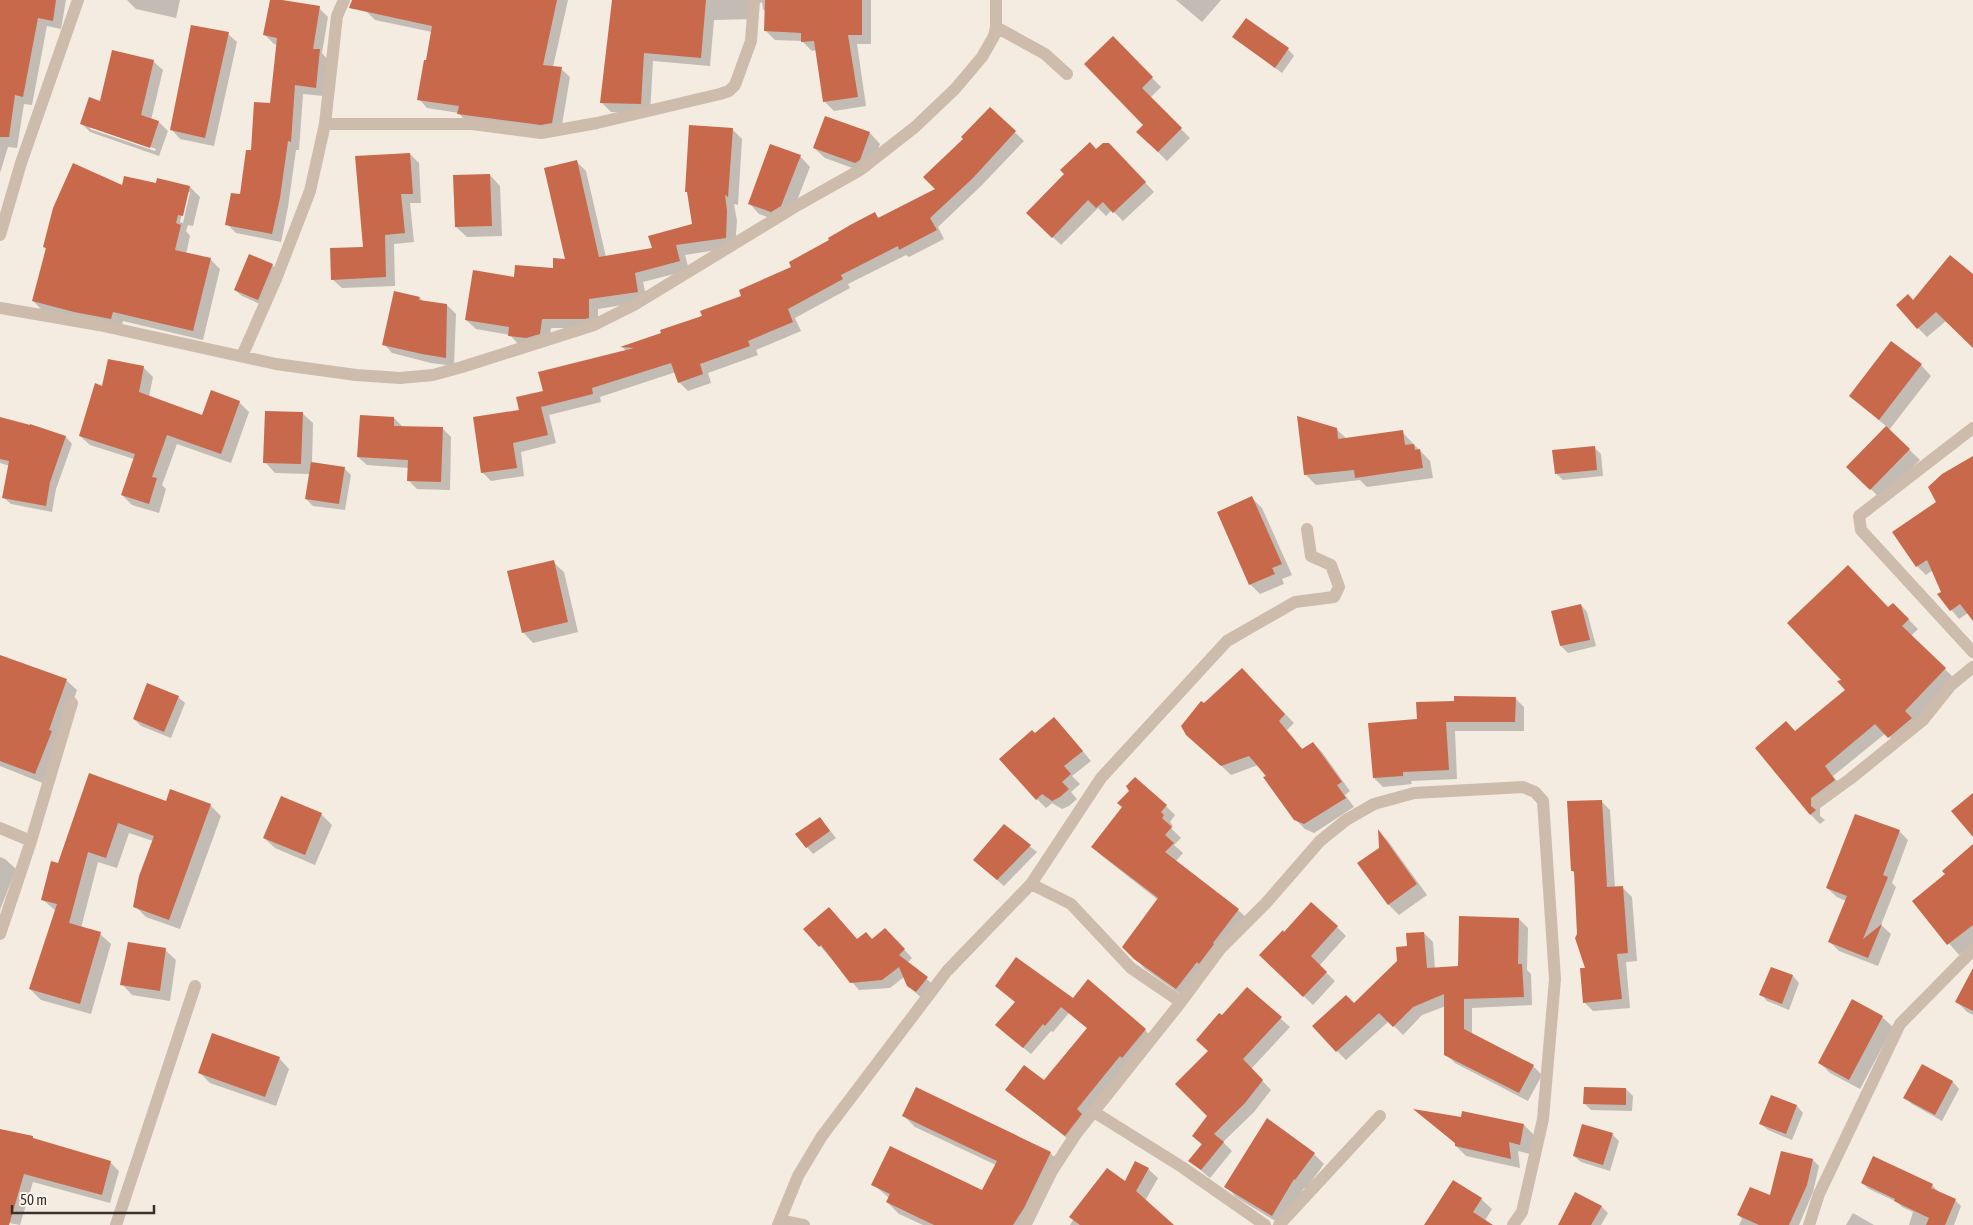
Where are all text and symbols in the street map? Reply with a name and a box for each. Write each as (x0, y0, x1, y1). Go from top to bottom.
scale bar (12, 1182, 155, 1214)
text: 50 m (20, 1191, 47, 1208)

